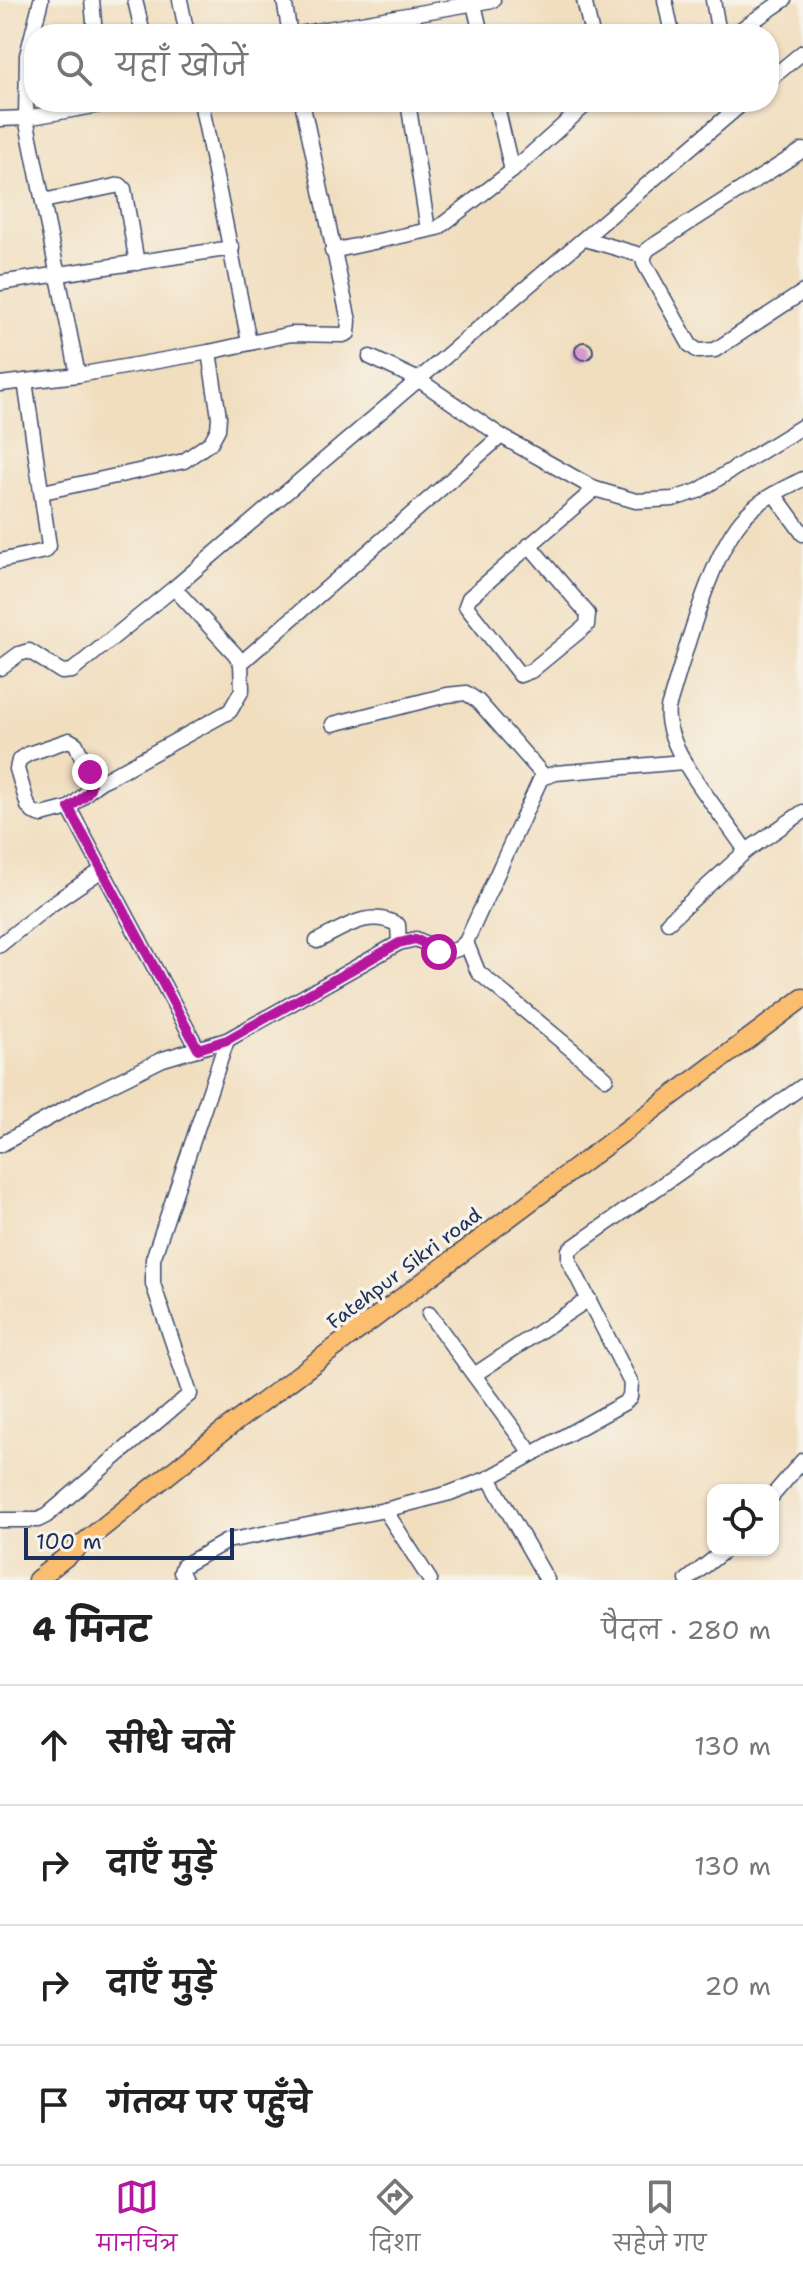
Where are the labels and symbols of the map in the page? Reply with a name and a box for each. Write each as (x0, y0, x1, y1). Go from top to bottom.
route end (72, 754, 108, 790)
route start (421, 934, 457, 970)
street label: Fatehpur Sikri road (321, 1201, 487, 1335)
scale bar (24, 1524, 234, 1560)

